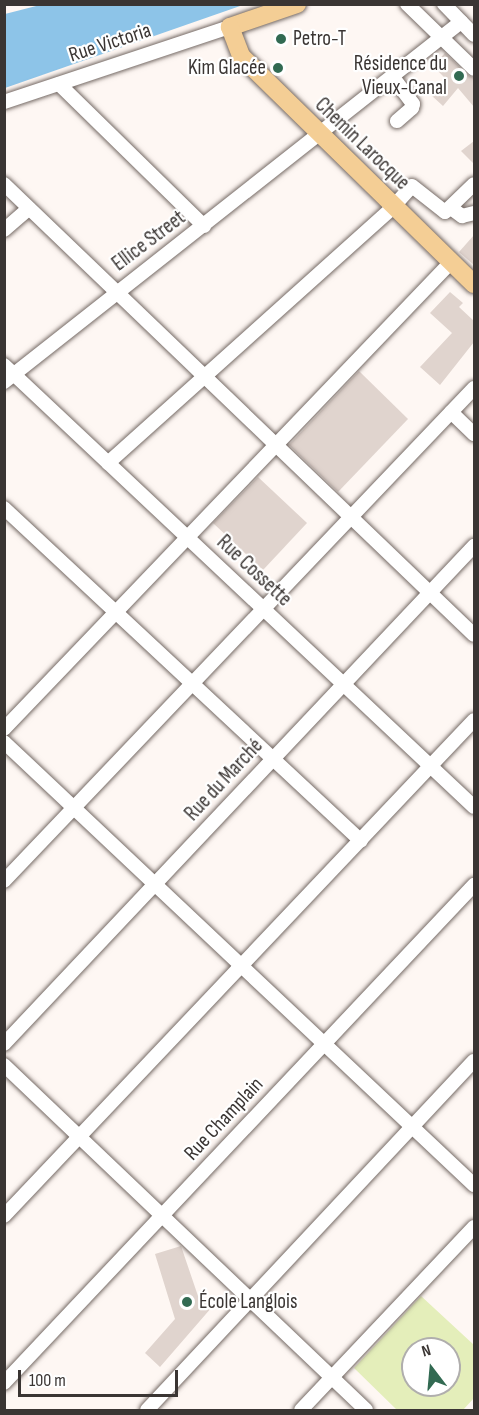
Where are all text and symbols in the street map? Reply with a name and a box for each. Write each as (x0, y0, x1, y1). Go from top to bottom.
street label: Rue Victoria (66, 18, 154, 68)
place label: Petro-T (293, 26, 346, 52)
marker: Petro-T (274, 32, 288, 46)
place label: Résidence du Vieux-Canal (354, 51, 447, 101)
place label: Kim Glacée (188, 55, 266, 81)
marker: Kim Glacée (271, 61, 285, 75)
marker: Résidence du Vieux-Canal (452, 69, 466, 83)
street label: Chemin Larocque (309, 93, 415, 195)
street label: Ellice Street (107, 205, 191, 277)
street label: Rue Cossette (211, 530, 297, 612)
street label: Rue du Marché (180, 734, 268, 826)
street label: Rue Champlain (179, 1072, 269, 1166)
place label: École Langlois (199, 1289, 298, 1315)
marker: École Langlois (180, 1295, 194, 1309)
north arrow (401, 1337, 461, 1397)
text: N (420, 1341, 433, 1361)
scale bar (21, 1358, 182, 1396)
text: 100 m (29, 1370, 66, 1391)

